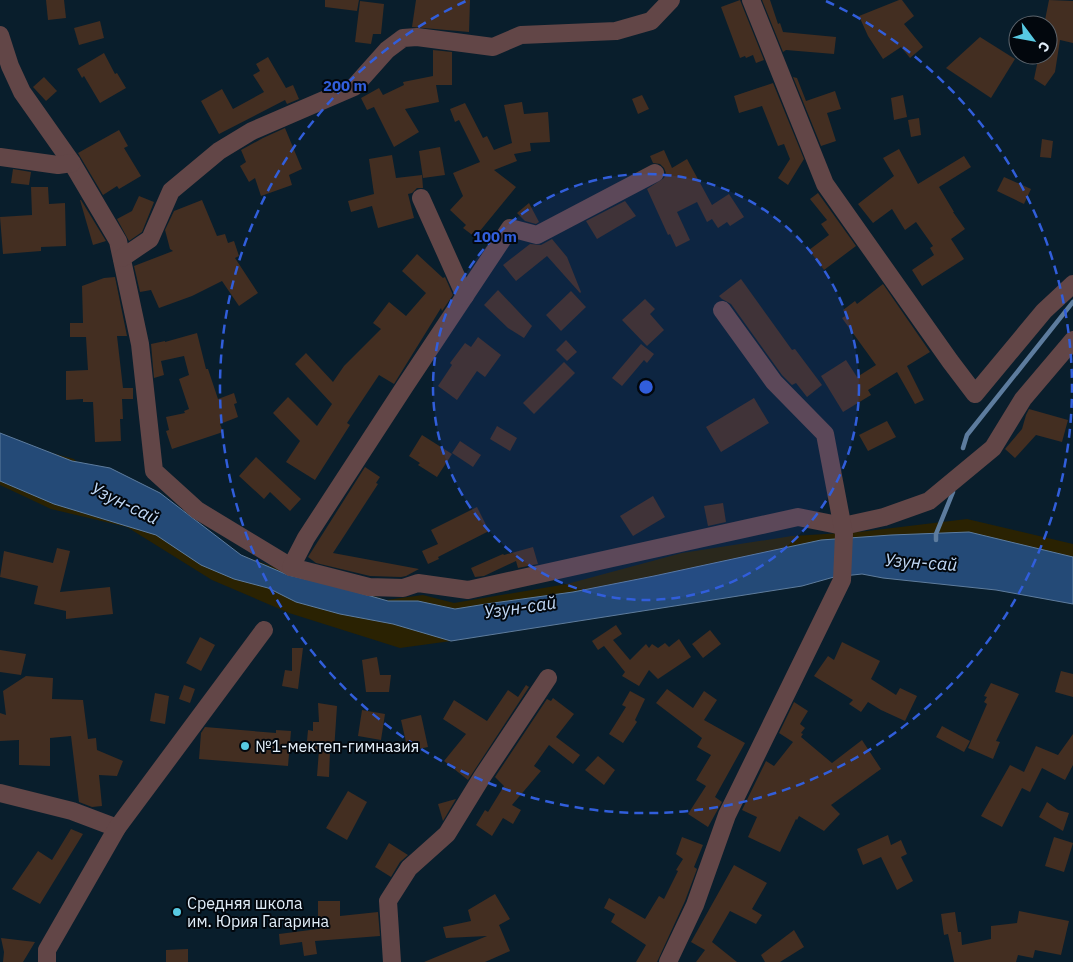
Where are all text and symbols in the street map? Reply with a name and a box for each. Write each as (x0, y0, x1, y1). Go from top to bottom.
north arrow (1008, 15, 1058, 65)
text: С (1034, 38, 1054, 56)
text: 200 m (323, 76, 367, 95)
text: 100 m (473, 227, 517, 246)
centre of rings (637, 378, 655, 396)
water label: Узун-сай (87, 477, 163, 529)
water label: Узун-сай (884, 548, 958, 576)
water label: Узун-сай (482, 591, 558, 623)
place label: №1-мектеп-гимназия (255, 736, 419, 756)
marker: №1-мектеп-гимназия (239, 740, 251, 752)
place label: Средняя школа им. Юрия Гагарина (187, 893, 330, 931)
marker: Средняя школа им. Юрия Гагарина (171, 906, 183, 918)

